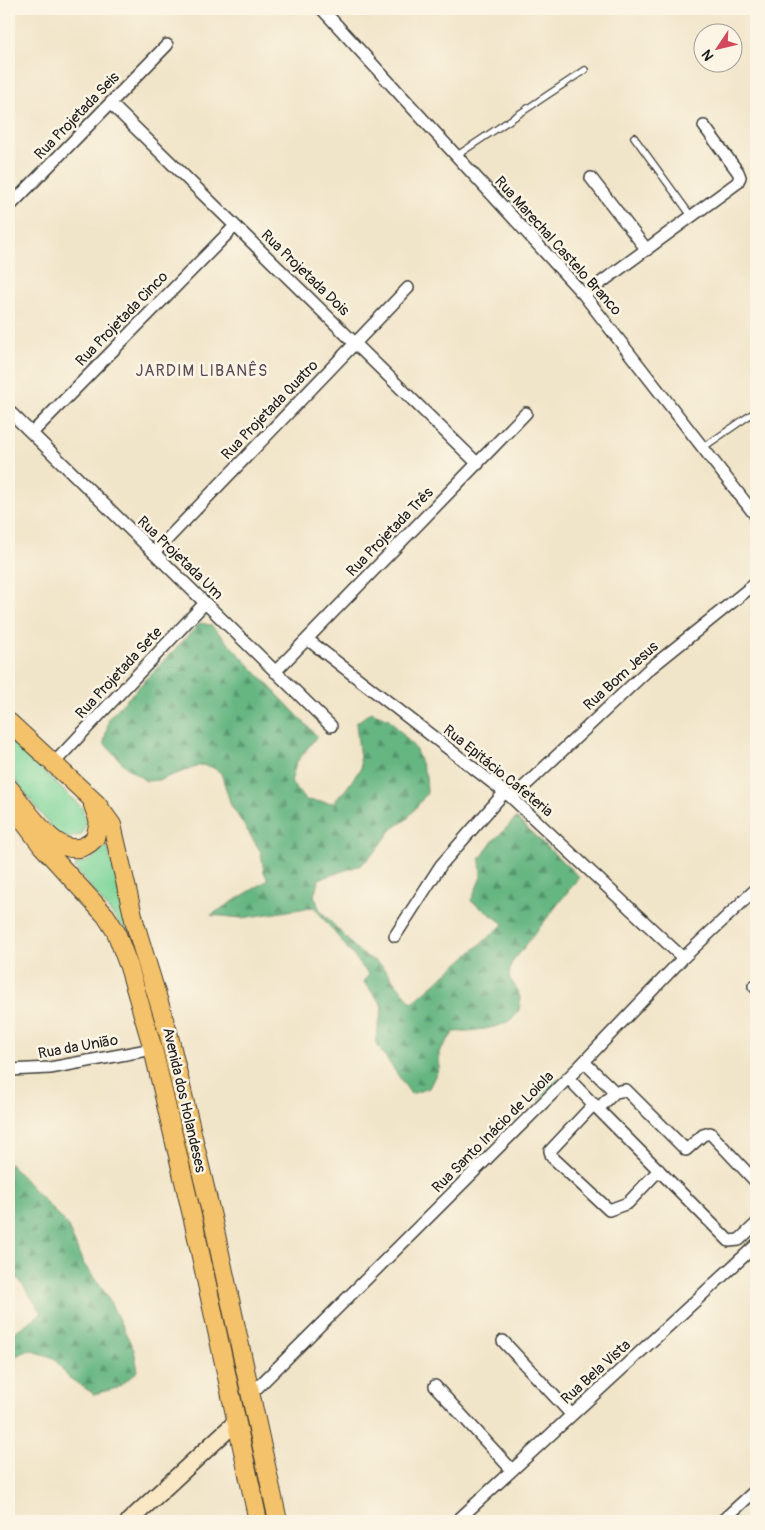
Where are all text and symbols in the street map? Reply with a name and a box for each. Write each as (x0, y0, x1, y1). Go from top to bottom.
north arrow (692, 22, 742, 72)
text: N (698, 46, 717, 64)
street label: Rua Projetada Seis (30, 68, 124, 164)
street label: Rua Marechal Castelo Branco (490, 172, 626, 320)
street label: Rua Projetada Dois (257, 226, 353, 320)
street label: Rua Projetada Cinco (72, 267, 172, 371)
street label: Rua Projetada Quatro (218, 356, 322, 464)
district label: JARDIM LIBANÊS (136, 360, 268, 381)
street label: Rua Projetada Três (343, 483, 438, 581)
street label: Rua Projetada Um (133, 512, 227, 604)
street label: Rua Projetada Sete (72, 623, 167, 723)
street label: Rua Bom Jesus (580, 637, 663, 715)
street label: Rua Epitácio Cafeteria (439, 721, 557, 821)
street label: Avenida dos Holandeses (158, 1026, 210, 1175)
street label: Rua da União (36, 1031, 120, 1063)
street label: Rua Santo Inácio de Loiola (428, 1067, 558, 1197)
street label: Rua Bela Vista (557, 1336, 635, 1408)

